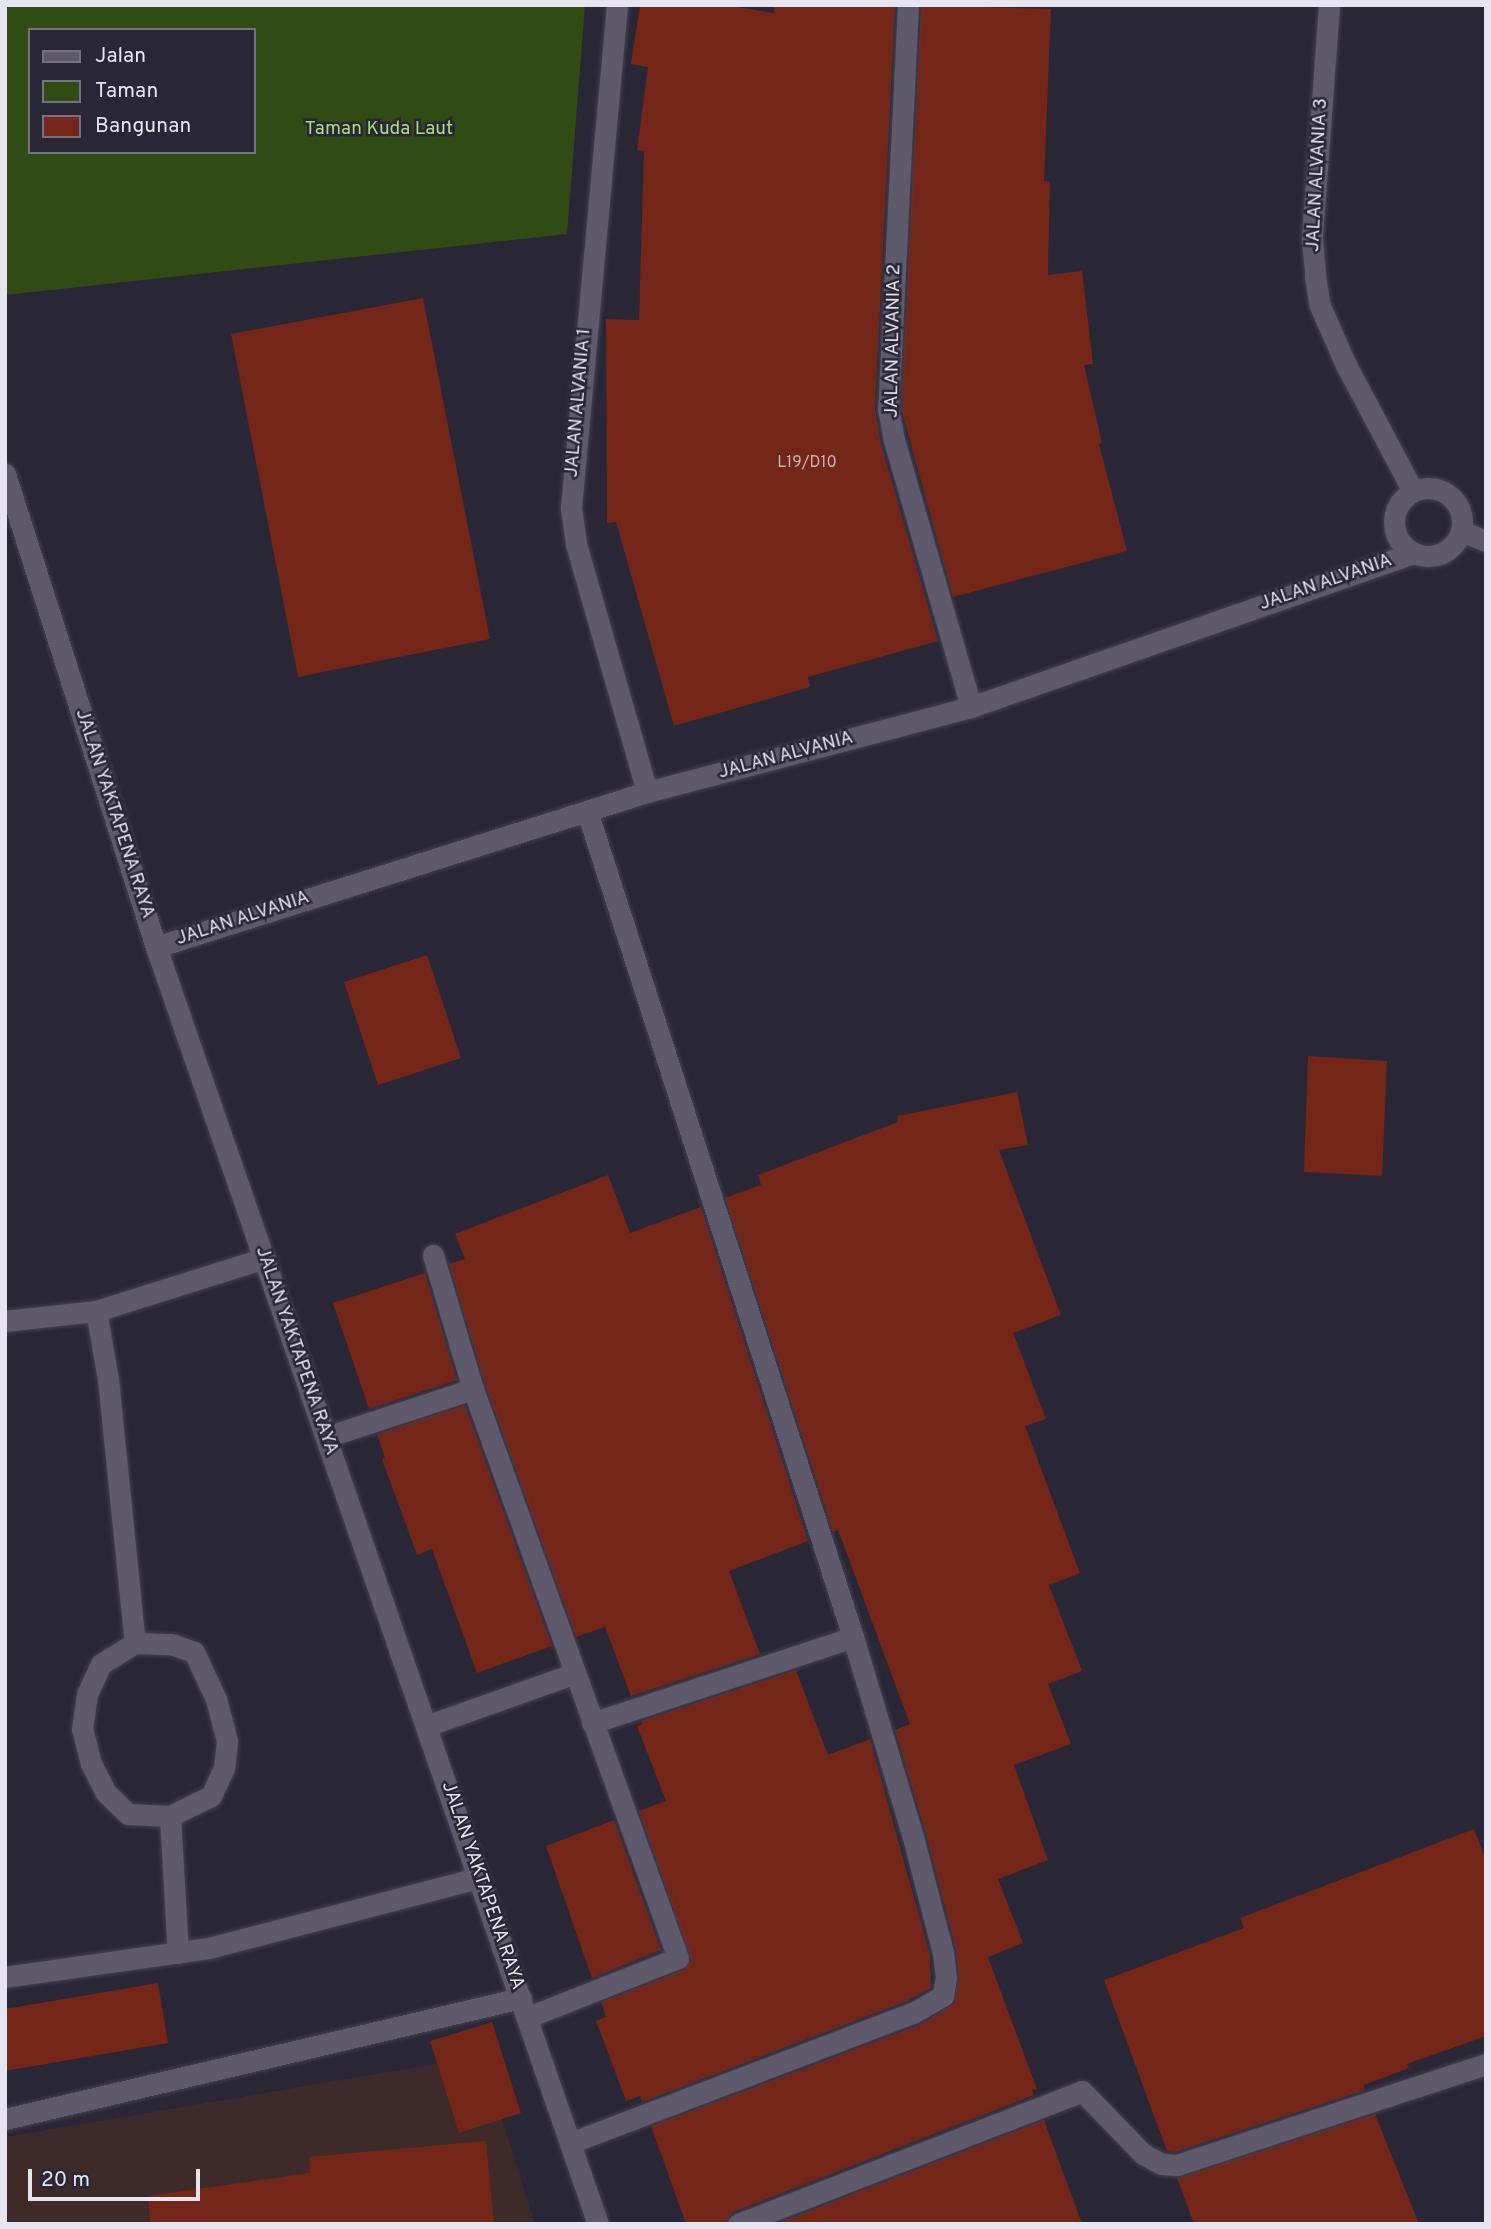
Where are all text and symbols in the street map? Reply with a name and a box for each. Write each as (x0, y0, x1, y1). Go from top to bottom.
legend (28, 28, 256, 154)
text: Jalan (95, 43, 146, 70)
text: Taman (95, 78, 158, 105)
street label: JALAN ALVANIA 3 (1303, 97, 1333, 253)
text: Bangunan (95, 113, 191, 140)
park label: Taman Kuda Laut (305, 119, 453, 141)
street label: JALAN ALVANIA 2 (881, 263, 907, 419)
street label: JALAN ALVANIA 1 (561, 327, 597, 479)
house number: L19/D10 (777, 453, 837, 473)
street label: JALAN ALVANIA (1256, 550, 1396, 616)
street label: JALAN YAKTAPENA RAYA (69, 706, 159, 922)
street label: JALAN ALVANIA (716, 727, 856, 785)
street label: JALAN ALVANIA (173, 887, 313, 951)
street label: JALAN YAKTAPENA RAYA (249, 1243, 343, 1459)
street label: JALAN YAKTAPENA RAYA (435, 1778, 529, 1994)
scale bar (32, 2156, 203, 2200)
text: 20 m (41, 2167, 90, 2194)

